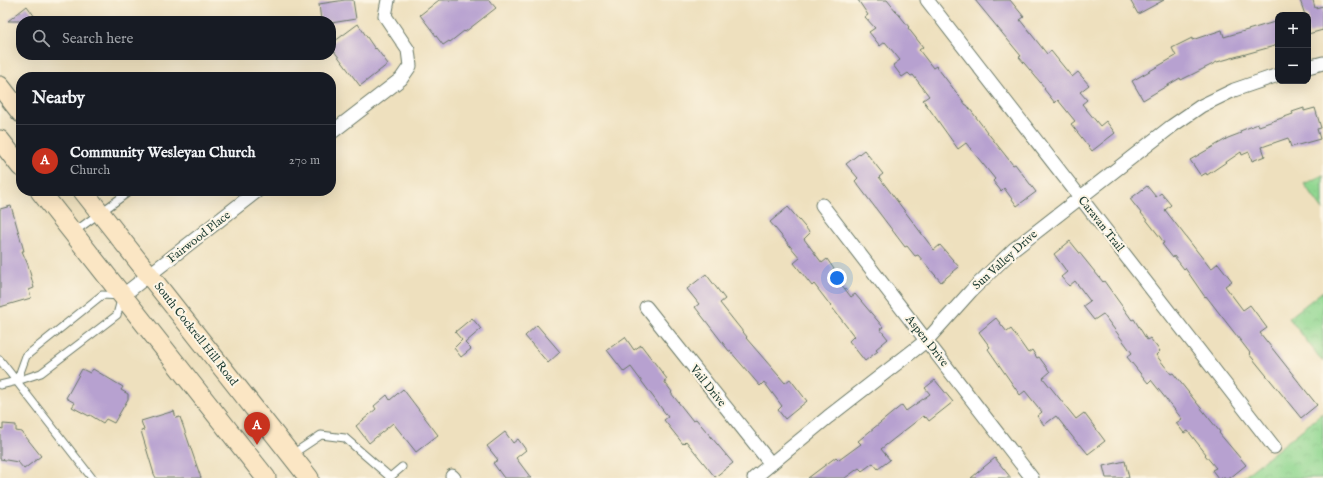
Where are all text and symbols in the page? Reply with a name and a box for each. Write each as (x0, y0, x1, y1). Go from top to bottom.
map controls (1275, 12, 1311, 84)
button: + (1275, 12, 1311, 48)
search box (16, 16, 336, 60)
icon: search (30, 27, 52, 49)
text: Search here (62, 29, 133, 48)
button: − (1275, 48, 1311, 84)
text: Nearby (32, 88, 85, 109)
text: Community Wesleyan Church (70, 143, 255, 162)
text: A (41, 152, 49, 169)
text: 270 m (289, 152, 320, 169)
text: Church (70, 162, 110, 179)
street label: Caravan Trail (1075, 193, 1128, 255)
street label: Fairwood Place (164, 207, 234, 266)
street label: Sun Valley Drive (969, 227, 1041, 293)
your location (827, 268, 847, 288)
street label: South Cockrell Hill Road (151, 279, 242, 389)
street label: Aspen Drive (901, 311, 952, 371)
street label: Vail Drive (686, 361, 730, 410)
pin: A (244, 412, 270, 445)

